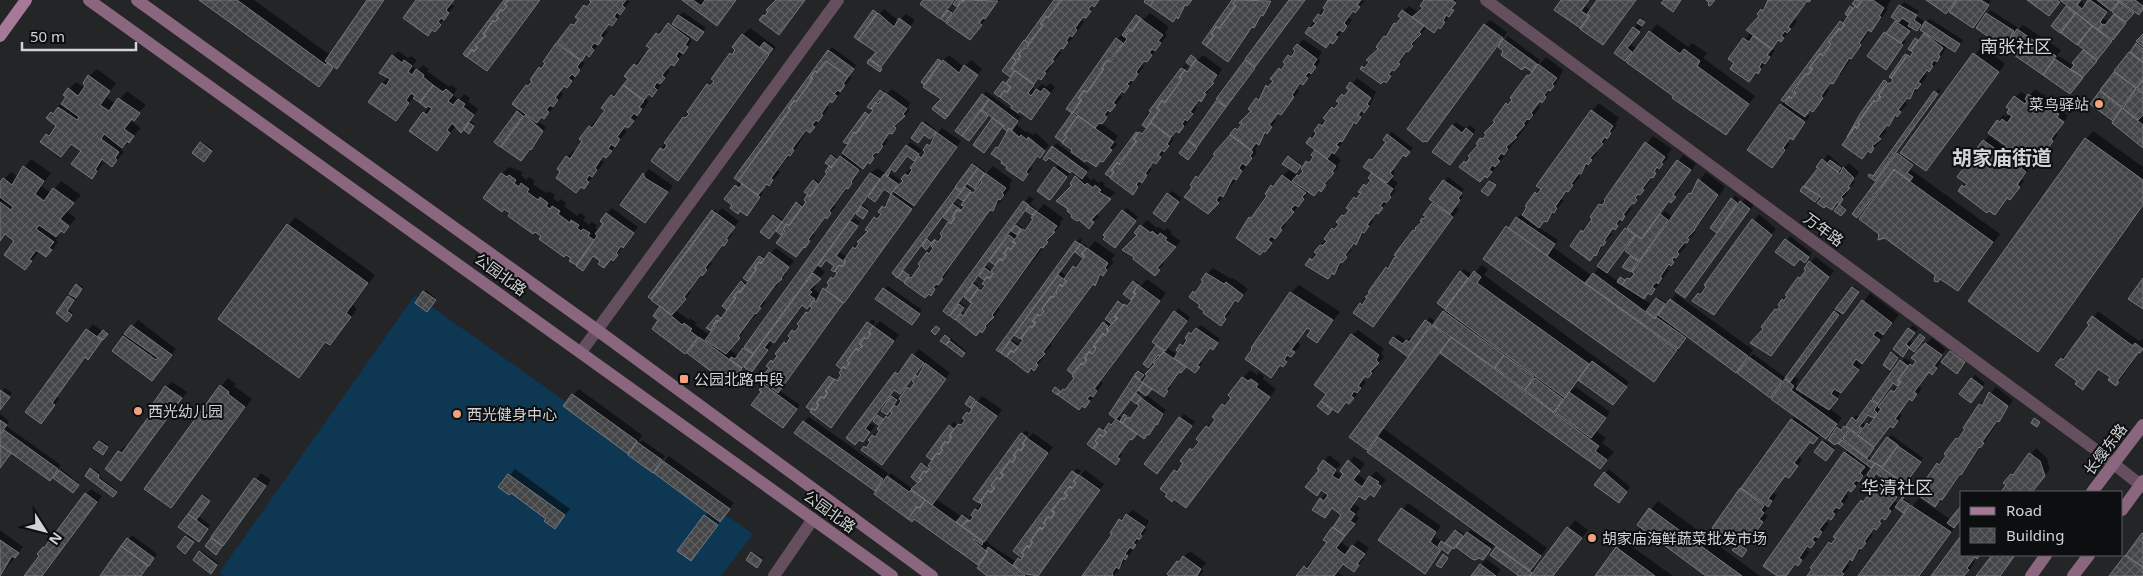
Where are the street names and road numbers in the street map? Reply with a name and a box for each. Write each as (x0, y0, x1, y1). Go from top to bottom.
street label: 万年路 (1800, 208, 1848, 250)
street label: 公园北路 (471, 248, 531, 300)
street label: 长缨东路 (2079, 419, 2131, 479)
street label: 公园北路 (800, 485, 860, 537)

